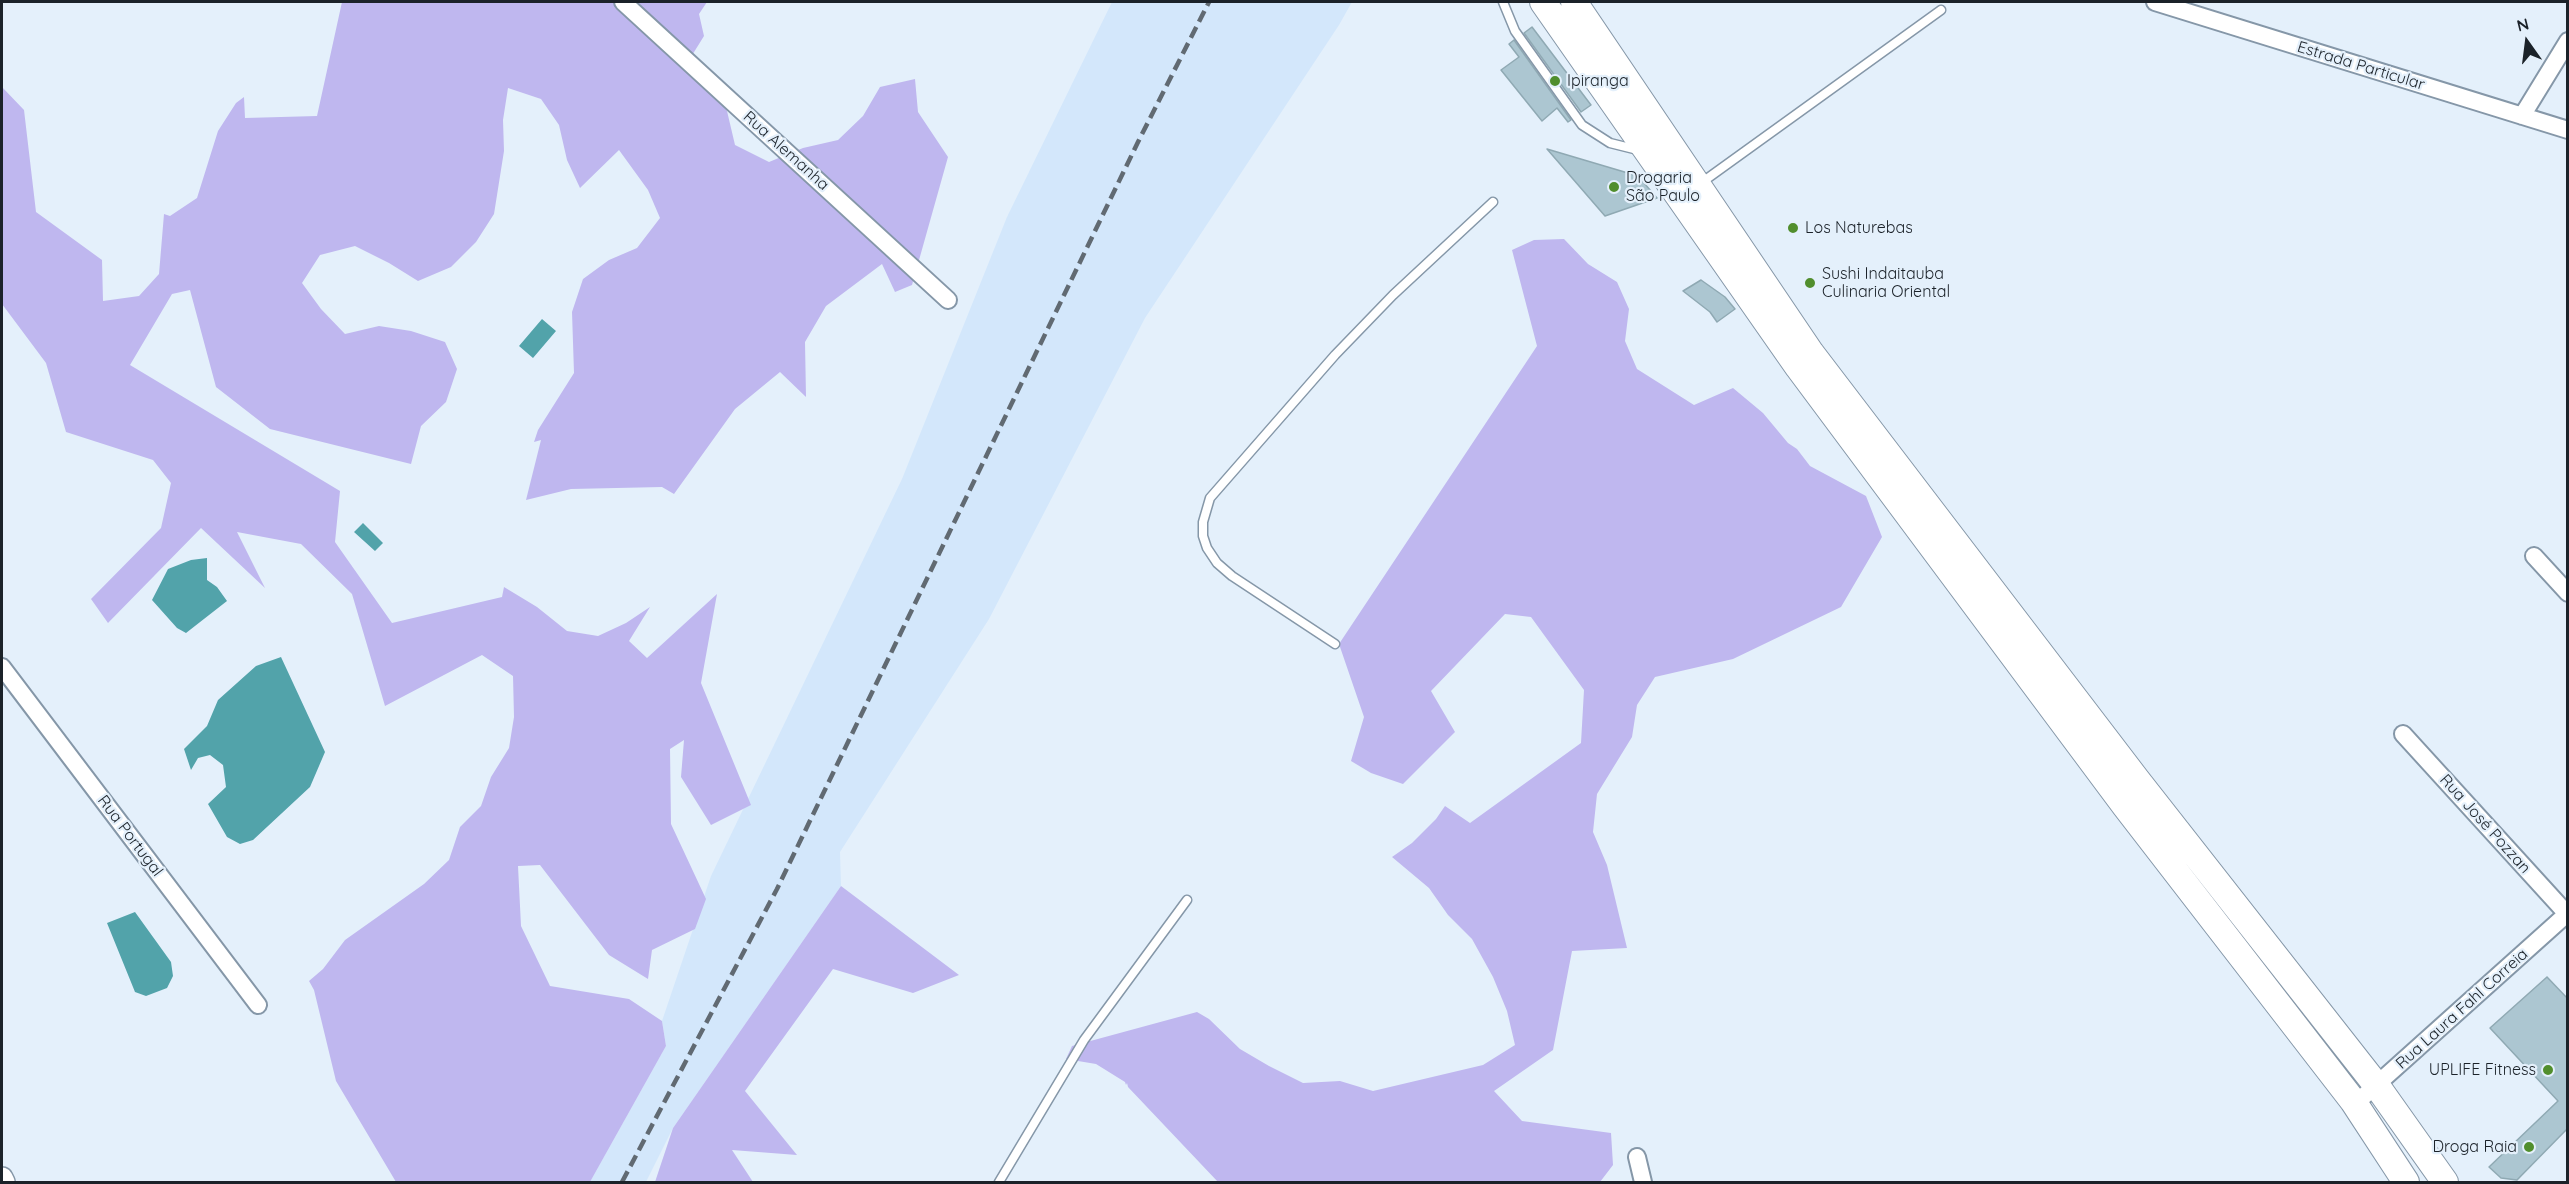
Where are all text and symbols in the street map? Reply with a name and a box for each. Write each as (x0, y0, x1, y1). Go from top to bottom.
north arrow (2497, 12, 2557, 72)
text: N (2515, 13, 2531, 36)
street label: Estrada Particular (2295, 37, 2427, 95)
place label: Ipiranga (1567, 71, 1629, 91)
marker: Ipiranga (1548, 74, 1562, 88)
street label: Rua Alemanha (739, 107, 833, 195)
place label: Drogaria São Paulo (1626, 168, 1700, 206)
marker: Drogaria São Paulo (1607, 180, 1621, 194)
place label: Los Naturebas (1805, 218, 1913, 238)
marker: Los Naturebas (1786, 221, 1800, 235)
place label: Sushi Indaitauba Culinaria Oriental (1822, 264, 1950, 302)
marker: Sushi Indaitauba Culinaria Oriental (1803, 276, 1817, 290)
street label: Rua José Pozzan (2436, 771, 2534, 877)
street label: Rua Portugal (93, 792, 167, 880)
street label: Rua Laura Fahl Correia (2392, 945, 2532, 1073)
place label: UPLIFE Fitness (2429, 1060, 2536, 1080)
marker: UPLIFE Fitness (2541, 1063, 2555, 1077)
place label: Droga Raia (2432, 1137, 2517, 1157)
marker: Droga Raia (2522, 1140, 2536, 1154)

